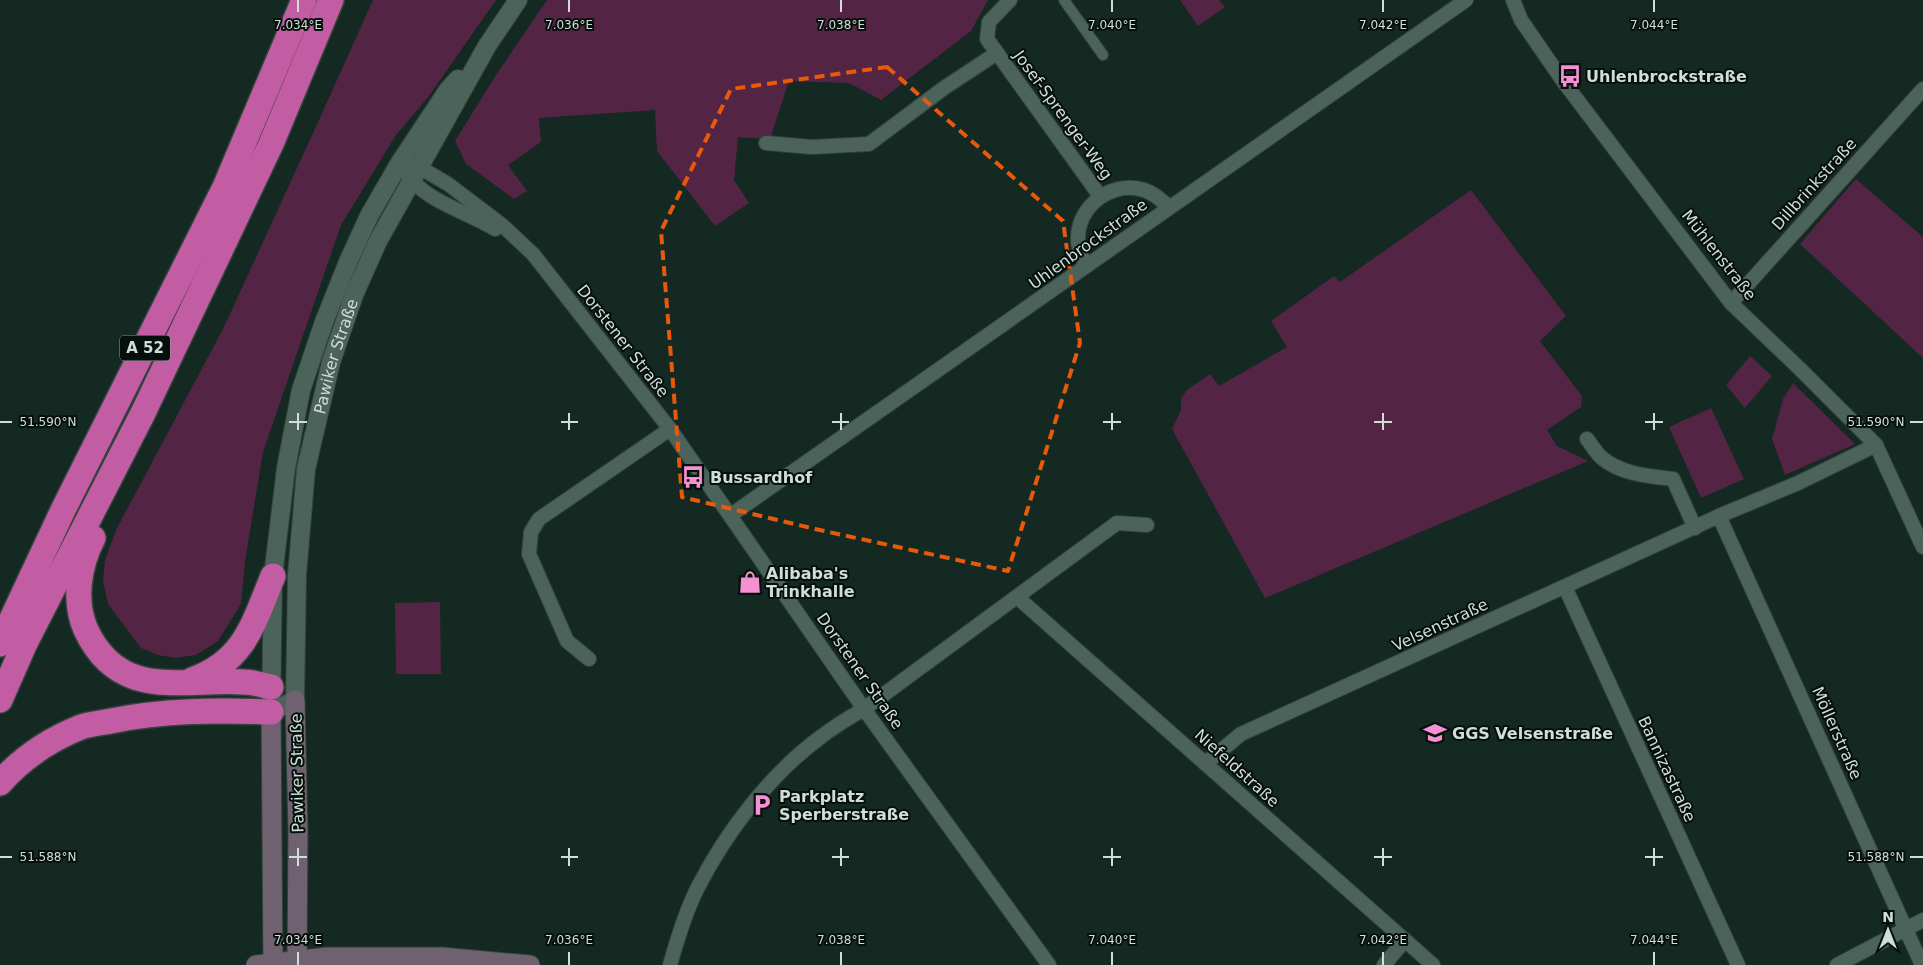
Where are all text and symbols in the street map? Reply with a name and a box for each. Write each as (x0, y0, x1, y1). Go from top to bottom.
text: 7.034°E (274, 18, 322, 32)
text: 7.036°E (545, 18, 593, 32)
text: 7.038°E (817, 18, 865, 32)
text: 7.040°E (1088, 18, 1136, 32)
text: 7.042°E (1359, 18, 1407, 32)
text: 7.044°E (1630, 18, 1678, 32)
street label: Josef-Sprenger-Weg (1009, 46, 1116, 183)
bus stop icon: Uhlenbrockstraße (1557, 63, 1583, 89)
place label: Uhlenbrockstraße (1586, 67, 1747, 86)
street label: Dillbrinkstraße (1768, 134, 1860, 234)
street label: Uhlenbrockstraße (1025, 195, 1151, 293)
street label: Mühlenstraße (1678, 206, 1760, 304)
street label: Dorstener Straße (573, 281, 673, 401)
street label: Pawiker Straße (310, 296, 362, 416)
road number: A 52 (120, 336, 170, 360)
text: 51.590°N (20, 415, 76, 429)
text: 51.590°N (1848, 415, 1904, 429)
bus stop icon: Bussardhof (680, 464, 706, 490)
place label: Bussardhof (710, 468, 813, 487)
place label: Alibaba's Trinkhalle (766, 564, 855, 601)
shop icon: Alibaba's Trinkhalle (737, 569, 763, 595)
street label: Velsenstraße (1389, 595, 1491, 655)
street label: Dorstener Straße (813, 609, 907, 733)
street label: Möllerstraße (1808, 684, 1866, 782)
street label: Pawiker Straße (286, 713, 308, 833)
street label: Bannizastraße (1634, 713, 1700, 825)
school or university icon: GGS Velsenstraße (1422, 720, 1448, 746)
place label: GGS Velsenstraße (1452, 724, 1613, 743)
street label: Niefeldstraße (1191, 725, 1283, 811)
place label: Parkplatz Sperberstraße (779, 787, 909, 824)
parking icon: Parkplatz Sperberstraße (749, 792, 775, 818)
text: 51.588°N (20, 850, 76, 864)
text: 51.588°N (1848, 850, 1904, 864)
north arrow (1863, 905, 1913, 955)
text: N (1882, 909, 1894, 925)
text: 7.034°E (274, 933, 322, 947)
text: 7.036°E (545, 933, 593, 947)
text: 7.038°E (817, 933, 865, 947)
text: 7.040°E (1088, 933, 1136, 947)
text: 7.042°E (1359, 933, 1407, 947)
text: 7.044°E (1630, 933, 1678, 947)

